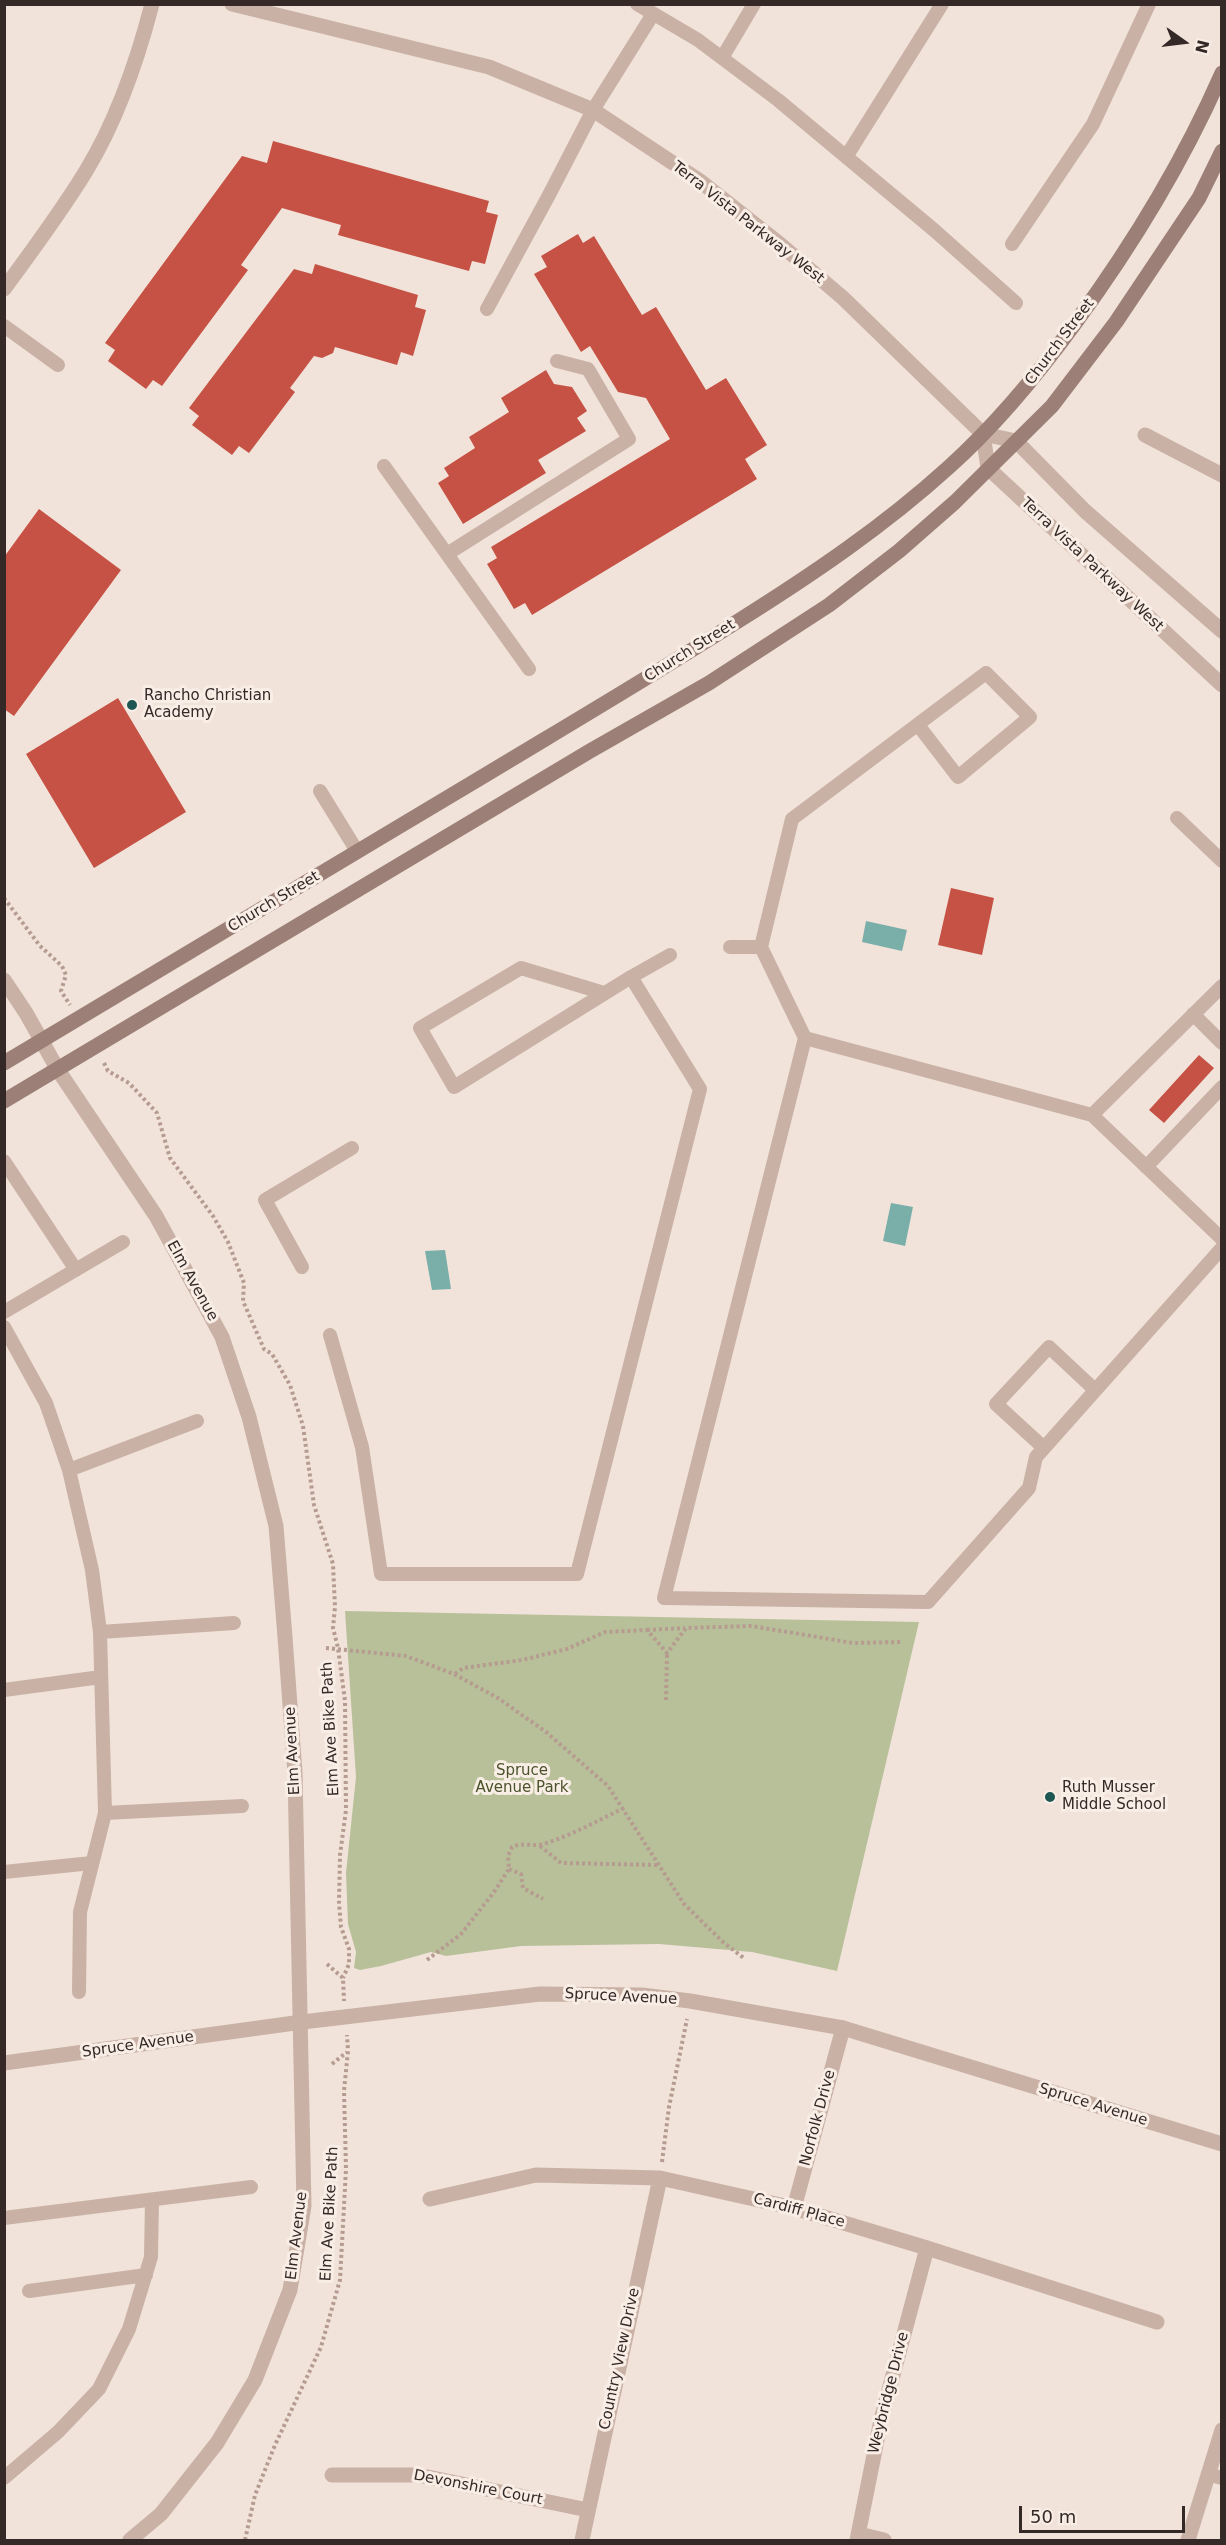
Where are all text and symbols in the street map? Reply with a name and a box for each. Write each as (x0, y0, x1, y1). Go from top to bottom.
north arrow (1154, 12, 1214, 72)
text: N (1191, 38, 1213, 55)
street label: Terra Vista Parkway West (668, 158, 828, 288)
street label: Church Street (1022, 295, 1098, 389)
street label: Terra Vista Parkway West (1017, 494, 1167, 636)
street label: Church Street (641, 616, 739, 686)
place label: Rancho Christian Academy (144, 687, 271, 722)
marker: Rancho Christian Academy (125, 698, 139, 712)
street label: Church Street (225, 868, 323, 936)
street label: Elm Avenue (163, 1238, 221, 1324)
street label: Elm Ave Bike Path (318, 1661, 344, 1797)
street label: Elm Avenue (282, 1706, 304, 1796)
park label: Spruce Avenue Park (476, 1762, 568, 1797)
place label: Ruth Musser Middle School (1062, 1779, 1166, 1814)
marker: Ruth Musser Middle School (1043, 1790, 1057, 1804)
street label: Spruce Avenue (564, 1985, 678, 2009)
street label: Spruce Avenue (81, 2028, 195, 2062)
street label: Norfolk Drive (797, 2068, 839, 2168)
street label: Spruce Avenue (1036, 2080, 1150, 2130)
street label: Elm Ave Bike Path (317, 2146, 343, 2282)
street label: Cardiff Place (751, 2190, 847, 2232)
street label: Elm Avenue (283, 2191, 311, 2281)
street label: Country View Drive (596, 2286, 644, 2432)
street label: Weybridge Drive (865, 2330, 913, 2456)
street label: Devonshire Court (412, 2467, 544, 2509)
scale bar (1022, 2494, 1188, 2532)
text: 50 m (1030, 2506, 1076, 2527)

